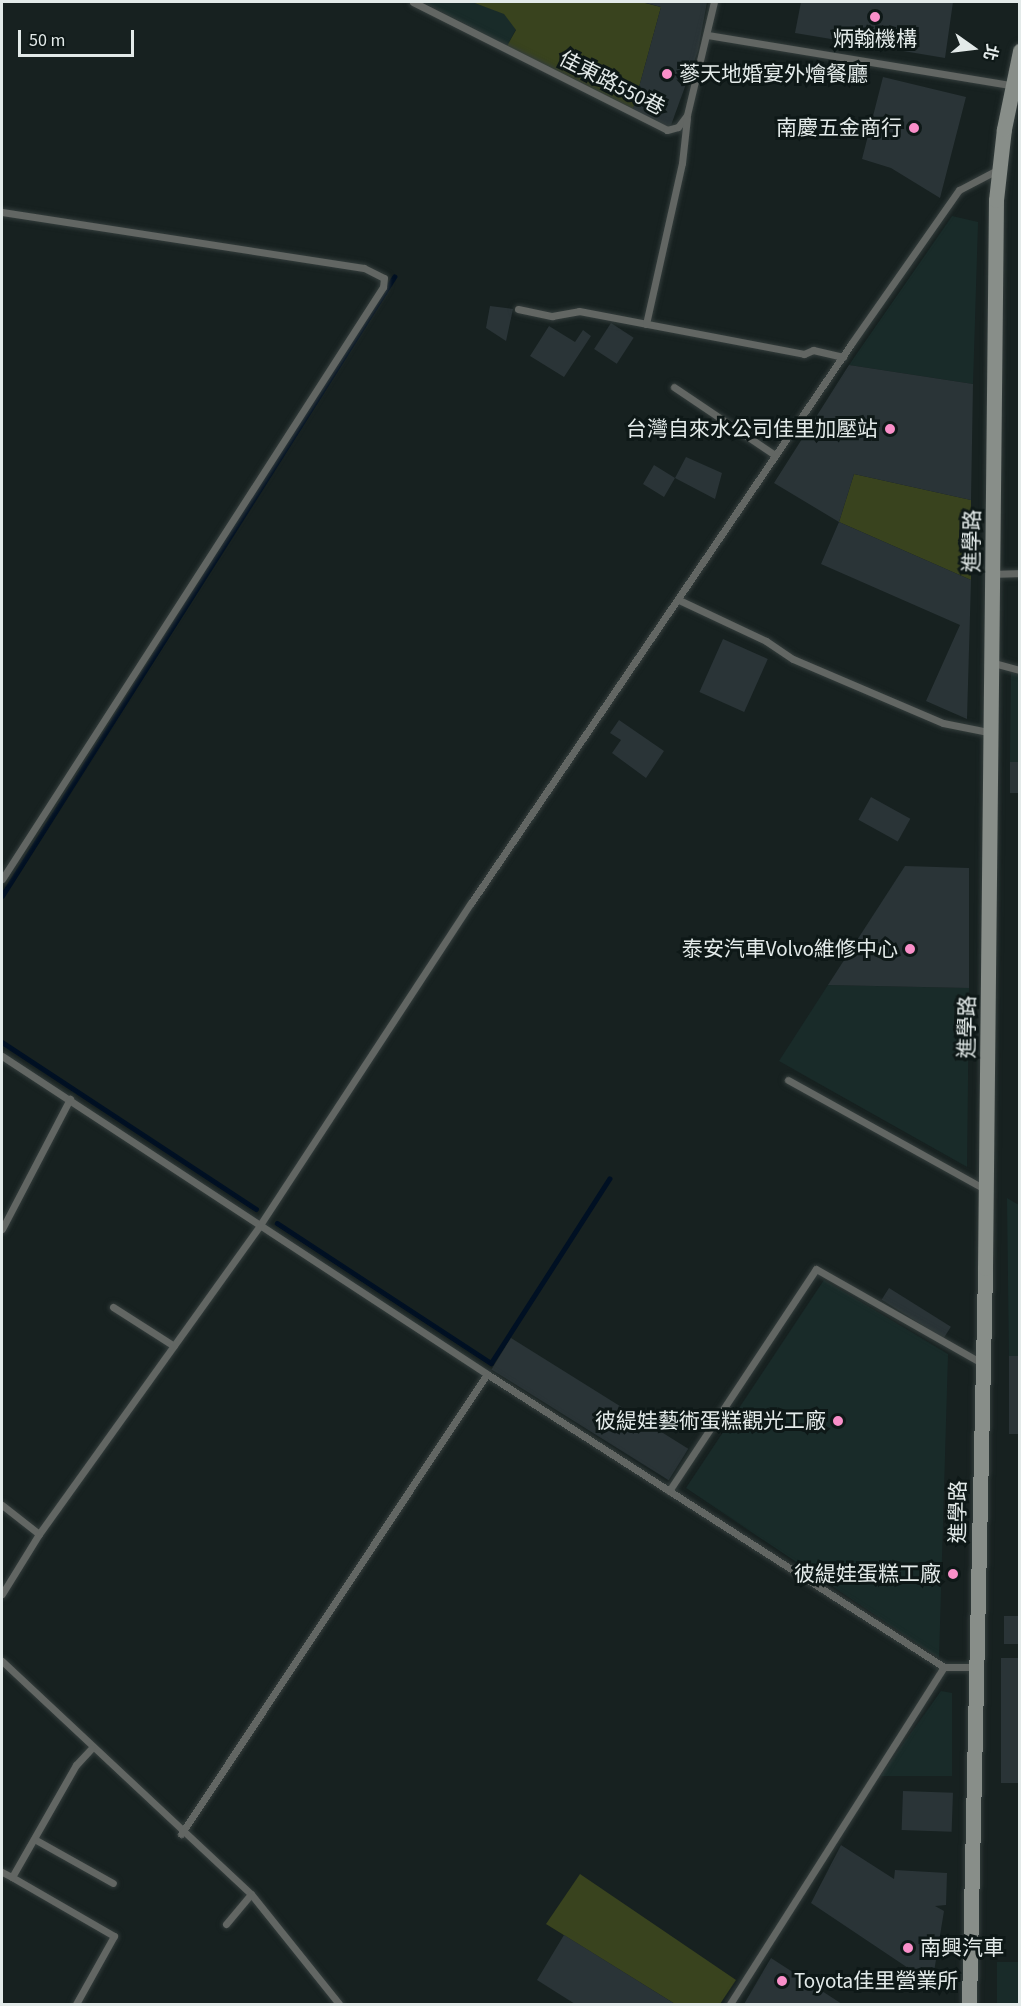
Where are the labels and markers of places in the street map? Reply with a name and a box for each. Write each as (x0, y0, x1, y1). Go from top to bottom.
marker: 炳翰機構 (868, 10, 882, 24)
place label: 炳翰機構 (833, 26, 917, 52)
place label: 蔘天地婚宴外燴餐廳 (679, 61, 868, 87)
marker: 蔘天地婚宴外燴餐廳 (660, 67, 674, 81)
place label: 南慶五金商行 (776, 115, 902, 141)
marker: 南慶五金商行 (907, 121, 921, 135)
place label: 台灣自來水公司佳里加壓站 (626, 416, 878, 442)
marker: 台灣自來水公司佳里加壓站 (883, 422, 897, 436)
place label: 泰安汽車Volvo維修中心 (682, 936, 898, 962)
marker: 泰安汽車Volvo維修中心 (903, 942, 917, 956)
place label: 彼緹娃藝術蛋糕觀光工廠 (595, 1408, 826, 1434)
marker: 彼緹娃藝術蛋糕觀光工廠 (831, 1414, 845, 1428)
place label: 彼緹娃蛋糕工廠 (794, 1561, 941, 1587)
marker: 彼緹娃蛋糕工廠 (946, 1567, 960, 1581)
place label: 南興汽車 (920, 1935, 1004, 1961)
marker: 南興汽車 (901, 1941, 915, 1955)
place label: Toyota佳里營業所 (794, 1968, 958, 1994)
marker: Toyota佳里營業所 (775, 1974, 789, 1988)

